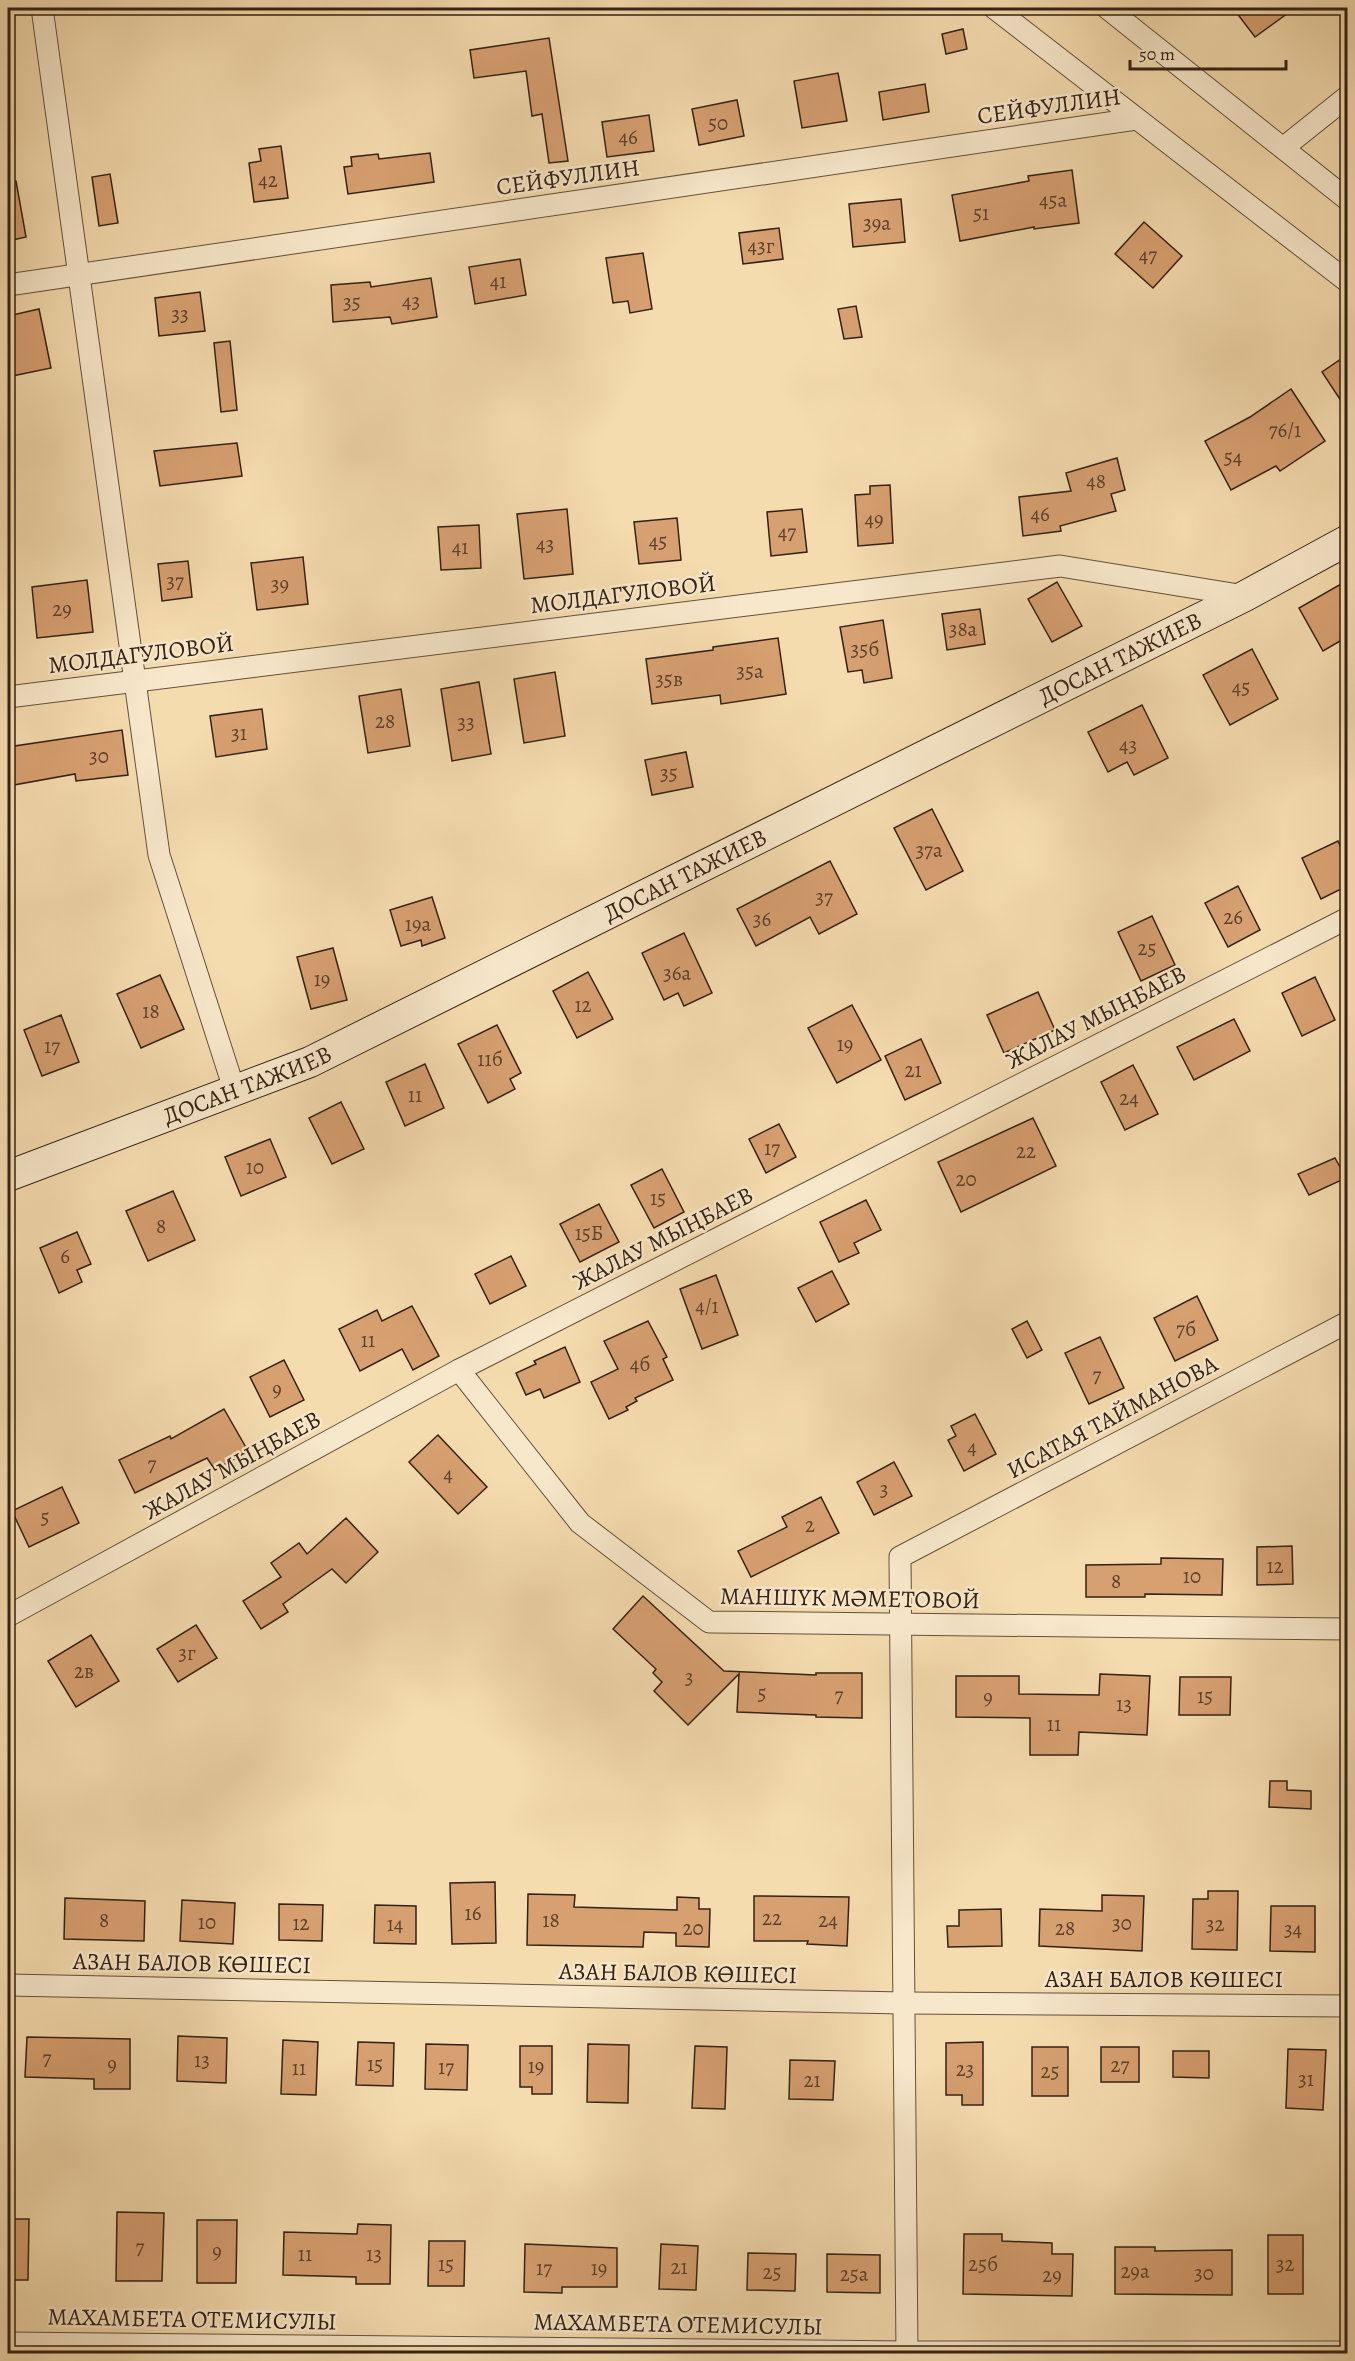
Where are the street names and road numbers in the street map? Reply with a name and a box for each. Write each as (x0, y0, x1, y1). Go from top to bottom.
street label: СЕЙФУЛЛИН (975, 80, 1123, 132)
street label: СЕЙФУЛЛИН (494, 151, 642, 203)
street label: МОЛДАГУЛОВОЙ (528, 567, 718, 621)
street label: ДОСАН ТАЖИЕВ (1033, 604, 1207, 712)
street label: МОЛДАГУЛОВОЙ (46, 627, 236, 681)
street label: ДОСАН ТАЖИЕВ (598, 821, 772, 929)
street label: ЖАЛАУ МЫҢБАЕВ (1000, 958, 1192, 1076)
street label: ДОСАН ТАЖИЕВ (158, 1038, 337, 1132)
street label: ЖАЛАУ МЫҢБАЕВ (567, 1179, 759, 1297)
street label: ИСАТАЯ ТАЙМАНОВА (1001, 1347, 1224, 1486)
street label: ЖАЛАУ МЫҢБАЕВ (137, 1403, 327, 1527)
street label: МАНШҮК МӘМЕТОВОЙ (720, 1580, 980, 1616)
street label: АЗАН БАЛОВ КӨШЕСІ (72, 1945, 311, 1981)
street label: АЗАН БАЛОВ КӨШЕСІ (558, 1955, 797, 1991)
street label: АЗАН БАЛОВ КӨШЕСІ (1044, 1963, 1283, 1995)
street label: МАХАМБЕТА ОТЕМИСУЛЫ (47, 2300, 337, 2338)
street label: МАХАМБЕТА ОТЕМИСУЛЫ (533, 2305, 823, 2343)

